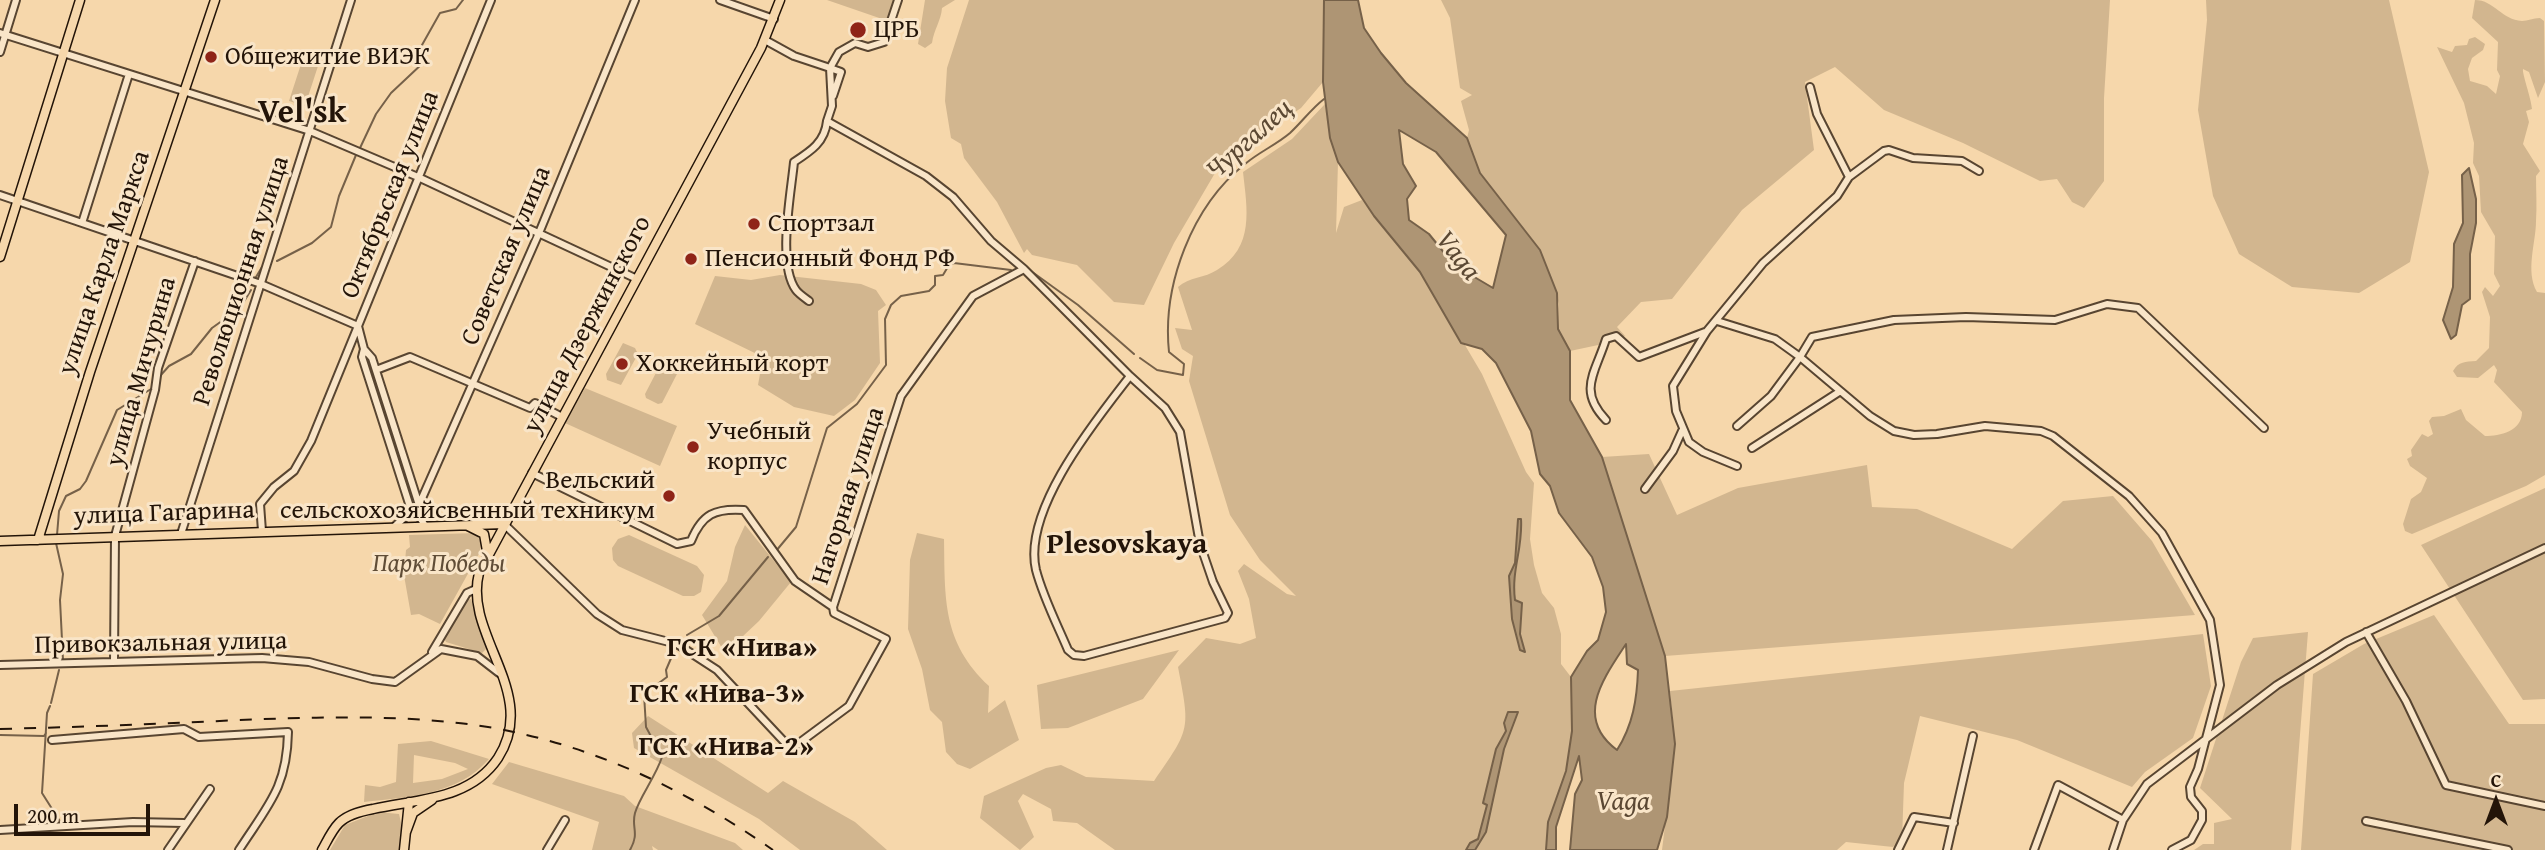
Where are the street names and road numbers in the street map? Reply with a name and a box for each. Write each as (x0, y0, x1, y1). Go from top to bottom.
street label: Октябрьская улица (335, 87, 447, 303)
street label: улица Карла Маркса (52, 147, 158, 379)
street label: Революционная улица (187, 152, 297, 410)
street label: Советская улица (455, 162, 559, 350)
street label: улица Дзержинского (517, 211, 659, 439)
street label: улица Мичурина (100, 274, 184, 470)
street label: Нагорная улица (806, 403, 892, 589)
street label: улица Гагарина (73, 495, 255, 533)
street label: Привокзальная улица (34, 626, 288, 662)

